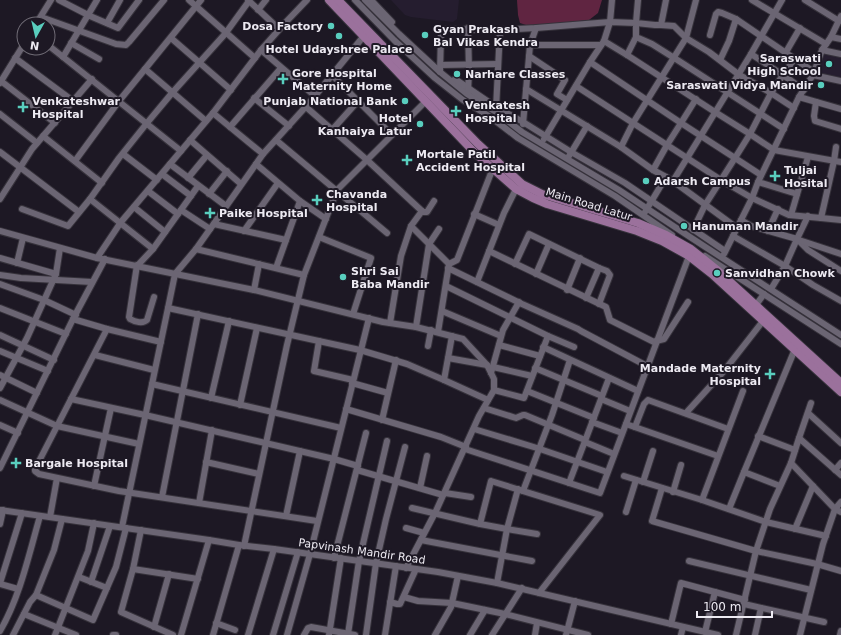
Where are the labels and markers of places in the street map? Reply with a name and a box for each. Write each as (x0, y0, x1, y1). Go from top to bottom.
place label: Dosa Factory (242, 20, 323, 33)
marker: Dosa Factory (326, 21, 336, 31)
place label: Gyan Prakash Bal Vikas Kendra (433, 23, 538, 49)
marker: Gyan Prakash Bal Vikas Kendra (420, 30, 430, 40)
marker: Hotel Udayshree Palace (334, 31, 344, 41)
place label: Hotel Udayshree Palace (265, 43, 413, 56)
place label: Saraswati High School (747, 52, 821, 78)
marker: Saraswati High School (824, 59, 834, 69)
place label: Gore Hospital Maternity Home (292, 67, 392, 93)
place label: Narhare Classes (465, 68, 566, 81)
marker: Narhare Classes (452, 69, 462, 79)
marker: Gore Hospital Maternity Home (277, 73, 289, 85)
place label: Saraswati Vidya Mandir (666, 79, 814, 92)
marker: Saraswati Vidya Mandir (816, 80, 826, 90)
place label: Venkateshwar Hospital (32, 95, 121, 121)
place label: Punjab National Bank (263, 95, 398, 108)
marker: Punjab National Bank (400, 96, 410, 106)
place label: Venkatesh Hospital (465, 99, 530, 125)
marker: Venkateshwar Hospital (17, 101, 29, 113)
marker: Venkatesh Hospital (450, 105, 462, 117)
place label: Hotel Kanhaiya Latur (318, 112, 413, 138)
marker: Hotel Kanhaiya Latur (415, 119, 425, 129)
place label: Mortale Patil Accident Hospital (416, 148, 525, 174)
marker: Mortale Patil Accident Hospital (401, 154, 413, 166)
place label: Tuljai Hosital (784, 164, 828, 190)
marker: Tuljai Hosital (769, 170, 781, 182)
place label: Adarsh Campus (654, 175, 751, 188)
marker: Adarsh Campus (641, 176, 651, 186)
place label: Chavanda Hospital (326, 188, 387, 214)
marker: Chavanda Hospital (311, 194, 323, 206)
marker: Paike Hospital (204, 207, 216, 219)
place label: Paike Hospital (219, 207, 308, 220)
place label: Hanuman Mandir (692, 220, 799, 233)
marker: Hanuman Mandir (679, 221, 689, 231)
place label: Shri Sai Baba Mandir (351, 265, 430, 291)
place label: Sanvidhan Chowk (725, 267, 836, 280)
marker: Sanvidhan Chowk (712, 268, 722, 278)
marker: Shri Sai Baba Mandir (338, 272, 348, 282)
place label: Mandade Maternity Hospital (640, 362, 761, 388)
marker: Mandade Maternity Hospital (764, 368, 776, 380)
marker: Bargale Hospital (10, 457, 22, 469)
place label: Bargale Hospital (25, 457, 128, 470)

